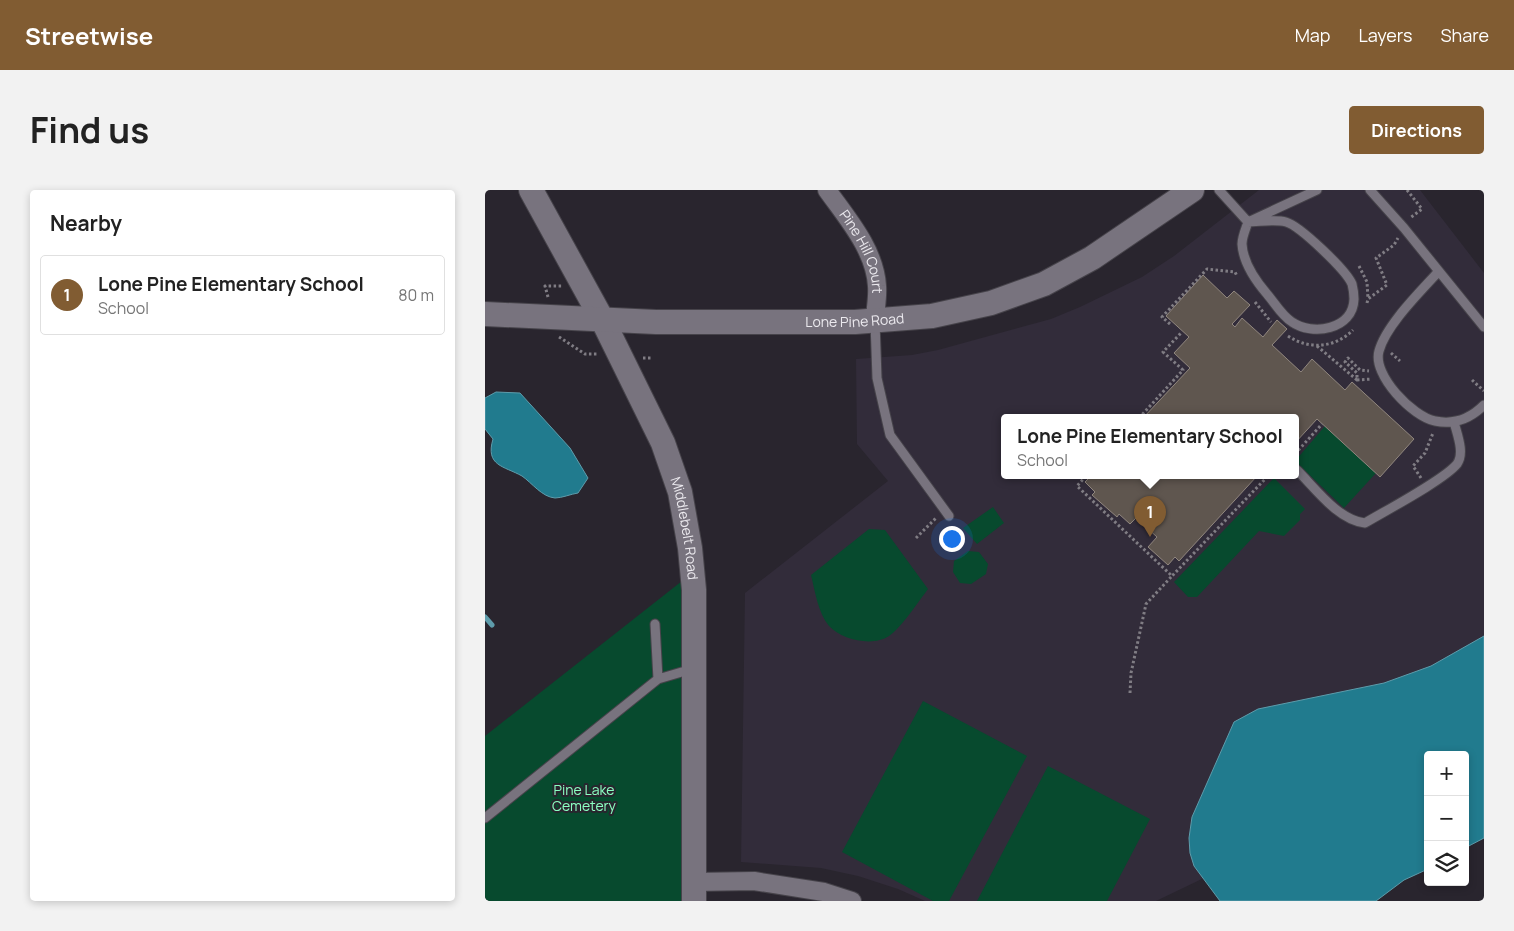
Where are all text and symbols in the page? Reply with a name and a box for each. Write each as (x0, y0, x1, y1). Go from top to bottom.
text: Streetwise (25, 19, 153, 52)
text: Map (1295, 23, 1330, 47)
text: Layers (1358, 23, 1412, 47)
text: Share (1440, 23, 1489, 47)
text: Find us (30, 106, 149, 154)
button: Directions (1349, 106, 1484, 154)
street label: Pine Hill Court (835, 206, 887, 294)
text: Nearby (50, 209, 122, 237)
text: Lone Pine Elementary School (98, 271, 364, 297)
text: 1 (63, 284, 71, 306)
text: 80 m (398, 284, 434, 306)
text: School (98, 297, 149, 319)
street label: Lone Pine Road (805, 308, 905, 331)
popup (1001, 414, 1299, 479)
text: Lone Pine Elementary School (1017, 423, 1283, 449)
text: School (1017, 449, 1068, 471)
street label: Middlebelt Road (666, 474, 703, 581)
pin: 1 (1134, 496, 1166, 537)
your location (939, 526, 965, 552)
map controls (1424, 751, 1469, 886)
button: + (1424, 751, 1469, 796)
park label: Pine Lake Cemetery (552, 780, 617, 815)
button: − (1424, 796, 1469, 841)
button: layers (1424, 841, 1469, 886)

